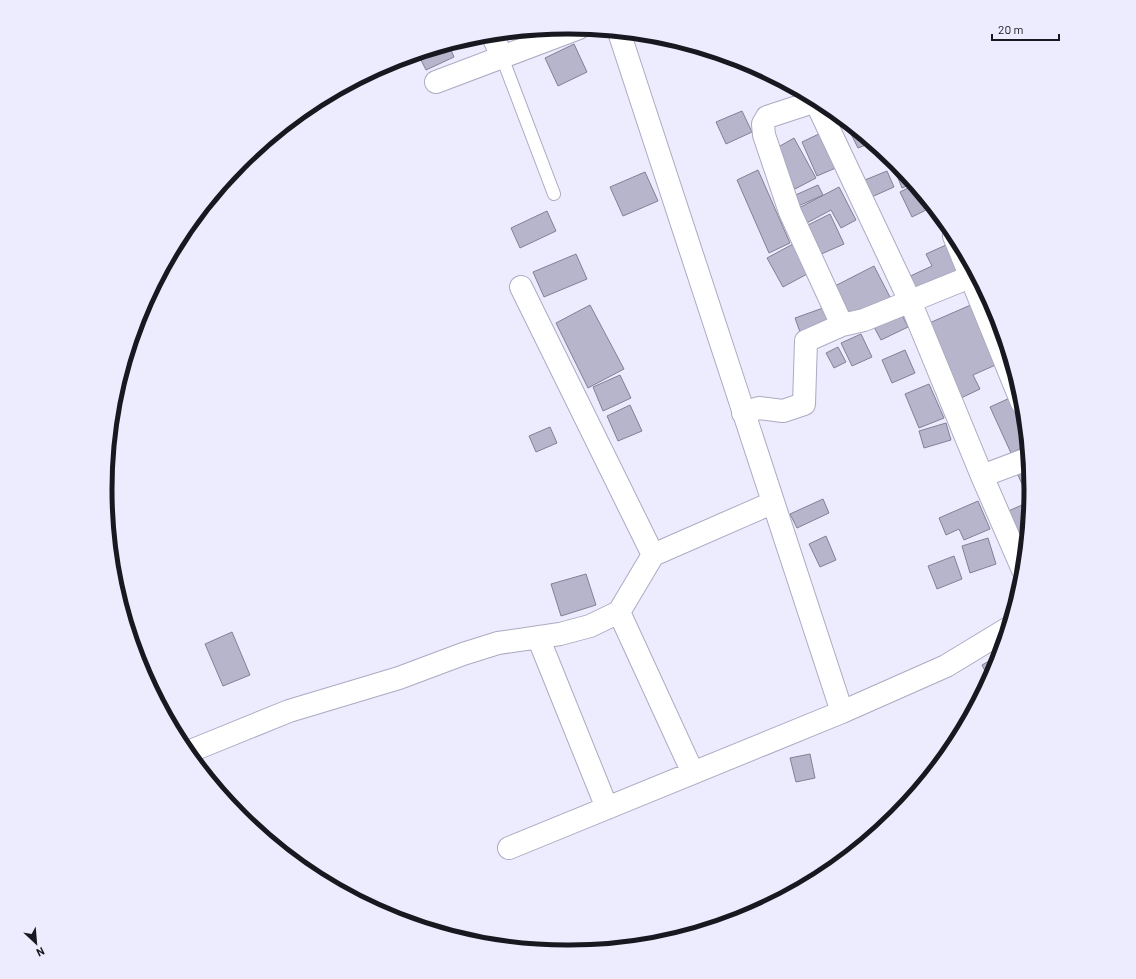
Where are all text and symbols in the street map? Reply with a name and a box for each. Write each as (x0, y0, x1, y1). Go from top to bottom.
scale bar (992, 16, 1059, 42)
text: 20 m (998, 22, 1024, 36)
north arrow (16, 923, 56, 963)
text: N (34, 945, 47, 960)

